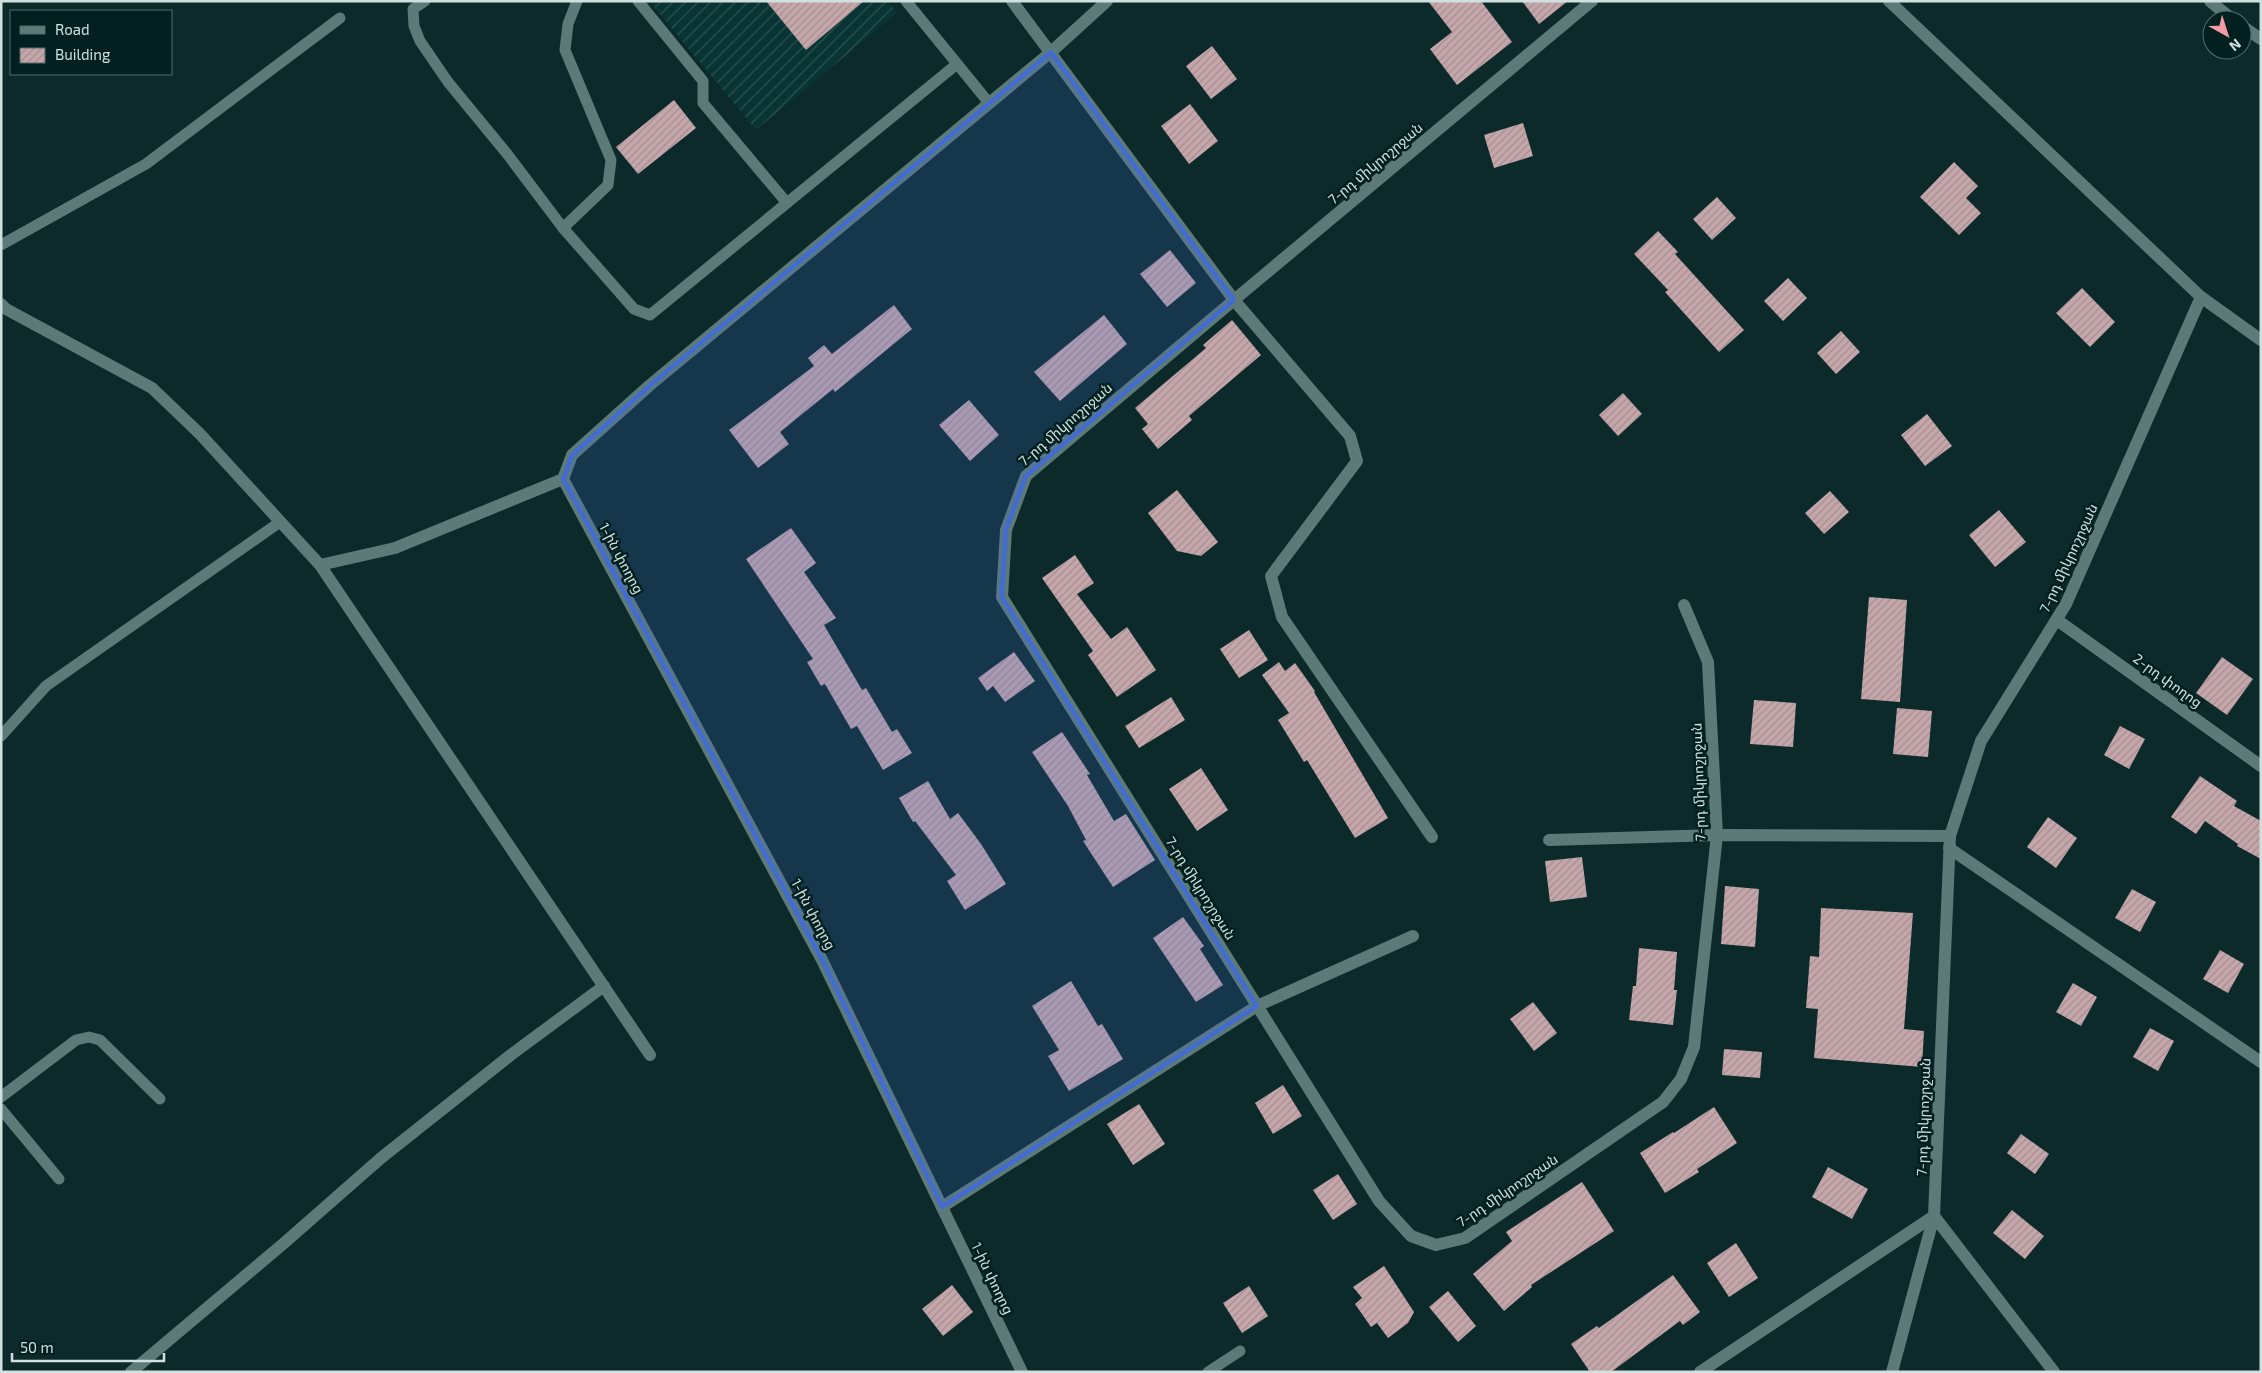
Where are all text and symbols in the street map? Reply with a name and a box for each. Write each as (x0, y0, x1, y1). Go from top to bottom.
legend (10, 10, 172, 75)
north arrow (2202, 10, 2252, 60)
text: Road (55, 20, 90, 38)
text: N (2226, 36, 2245, 55)
text: Building (55, 45, 111, 63)
street label: 7-րդ միկրոշրջան (1324, 118, 1426, 208)
street label: 7-րդ միկրոշրջան (1015, 379, 1115, 469)
street label: 7-րդ միկրոշրջան (2035, 501, 2101, 615)
street label: 1-ին փողոց (596, 520, 648, 596)
street label: 2-րդ փողոց (2130, 649, 2206, 711)
street label: 7-րդ միկրոշրջան (1687, 723, 1709, 841)
street label: 7-րդ միկրոշրջան (1162, 833, 1240, 943)
street label: 1-ին փողոց (788, 876, 840, 952)
street label: 7-րդ միկրոշրջան (1912, 1058, 1934, 1176)
street label: 7-րդ միկրոշրջան (1453, 1150, 1561, 1230)
street label: 1-ին փողոց (968, 1239, 1018, 1317)
scale bar (12, 1330, 165, 1362)
text: 50 m (20, 1338, 54, 1356)

